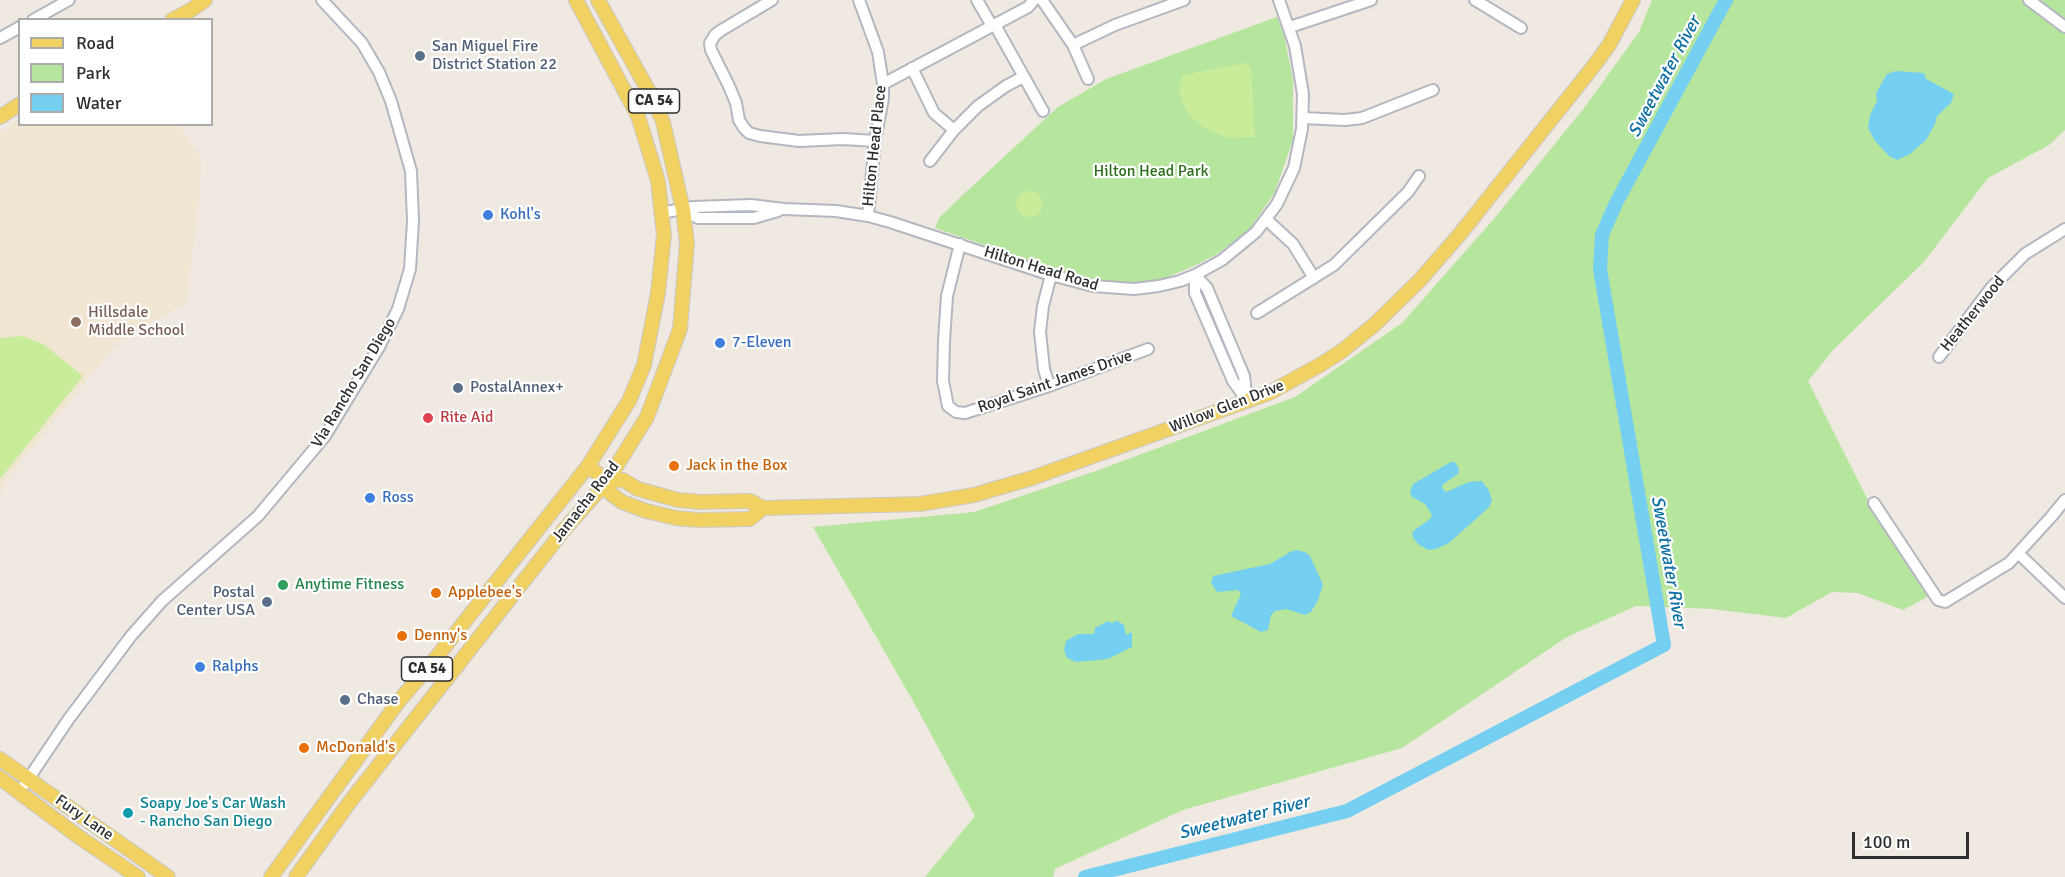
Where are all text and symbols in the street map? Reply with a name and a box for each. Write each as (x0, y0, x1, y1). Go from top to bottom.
water label: Sweetwater River (1624, 13, 1706, 141)
legend (18, 18, 213, 126)
text: Road (76, 32, 115, 54)
place label: San Miguel Fire District Station 22 (432, 37, 557, 75)
marker: San Miguel Fire District Station 22 (413, 49, 427, 63)
text: Park (76, 62, 111, 84)
street label: Hilton Head Place (859, 84, 891, 208)
road number: CA 54 (628, 89, 680, 113)
text: Water (76, 92, 121, 114)
park label: Hilton Head Park (1093, 162, 1209, 182)
place label: Kohl's (500, 205, 541, 225)
marker: Kohl's (481, 208, 495, 222)
street label: Hilton Head Road (981, 242, 1101, 296)
street label: Heatherwood (1937, 272, 2009, 356)
place label: Hillsdale Middle School (88, 303, 185, 341)
street label: Via Rancho San Diego (308, 314, 400, 452)
marker: Hillsdale Middle School (69, 315, 83, 329)
place label: 7-Eleven (732, 333, 791, 353)
marker: 7-Eleven (713, 336, 727, 350)
street label: Royal Saint James Drive (975, 347, 1135, 417)
street label: Willow Glen Drive (1167, 376, 1287, 438)
place label: PostalAnnex+ (470, 378, 564, 398)
marker: PostalAnnex+ (451, 381, 465, 395)
place label: Rite Aid (440, 408, 493, 428)
marker: Rite Aid (421, 411, 435, 425)
place label: Jack in the Box (686, 456, 787, 476)
street label: Jamacha Road (548, 458, 624, 546)
marker: Jack in the Box (667, 459, 681, 473)
place label: Ross (382, 488, 414, 508)
marker: Ross (363, 491, 377, 505)
water label: Sweetwater River (1646, 494, 1690, 630)
place label: Anytime Fitness (295, 575, 404, 595)
marker: Anytime Fitness (276, 578, 290, 592)
place label: Postal Center USA (176, 583, 255, 621)
place label: Applebee's (448, 583, 522, 603)
marker: Applebee's (429, 586, 443, 600)
marker: Postal Center USA (260, 595, 274, 609)
place label: Denny's (414, 626, 467, 646)
marker: Denny's (395, 629, 409, 643)
place label: Ralphs (212, 657, 258, 677)
road number: CA 54 (402, 657, 452, 681)
marker: Ralphs (193, 660, 207, 674)
place label: Chase (357, 690, 398, 710)
marker: Chase (338, 693, 352, 707)
place label: McDonald's (316, 738, 395, 758)
marker: McDonald's (297, 741, 311, 755)
street label: Fury Lane (51, 791, 117, 845)
water label: Sweetwater River (1177, 791, 1311, 845)
place label: Soapy Joe's Car Wash - Rancho San Diego (140, 794, 286, 832)
marker: Soapy Joe's Car Wash - Rancho San Diego (121, 806, 135, 820)
scale bar (1855, 820, 1972, 858)
text: 100 m (1863, 831, 1910, 853)

